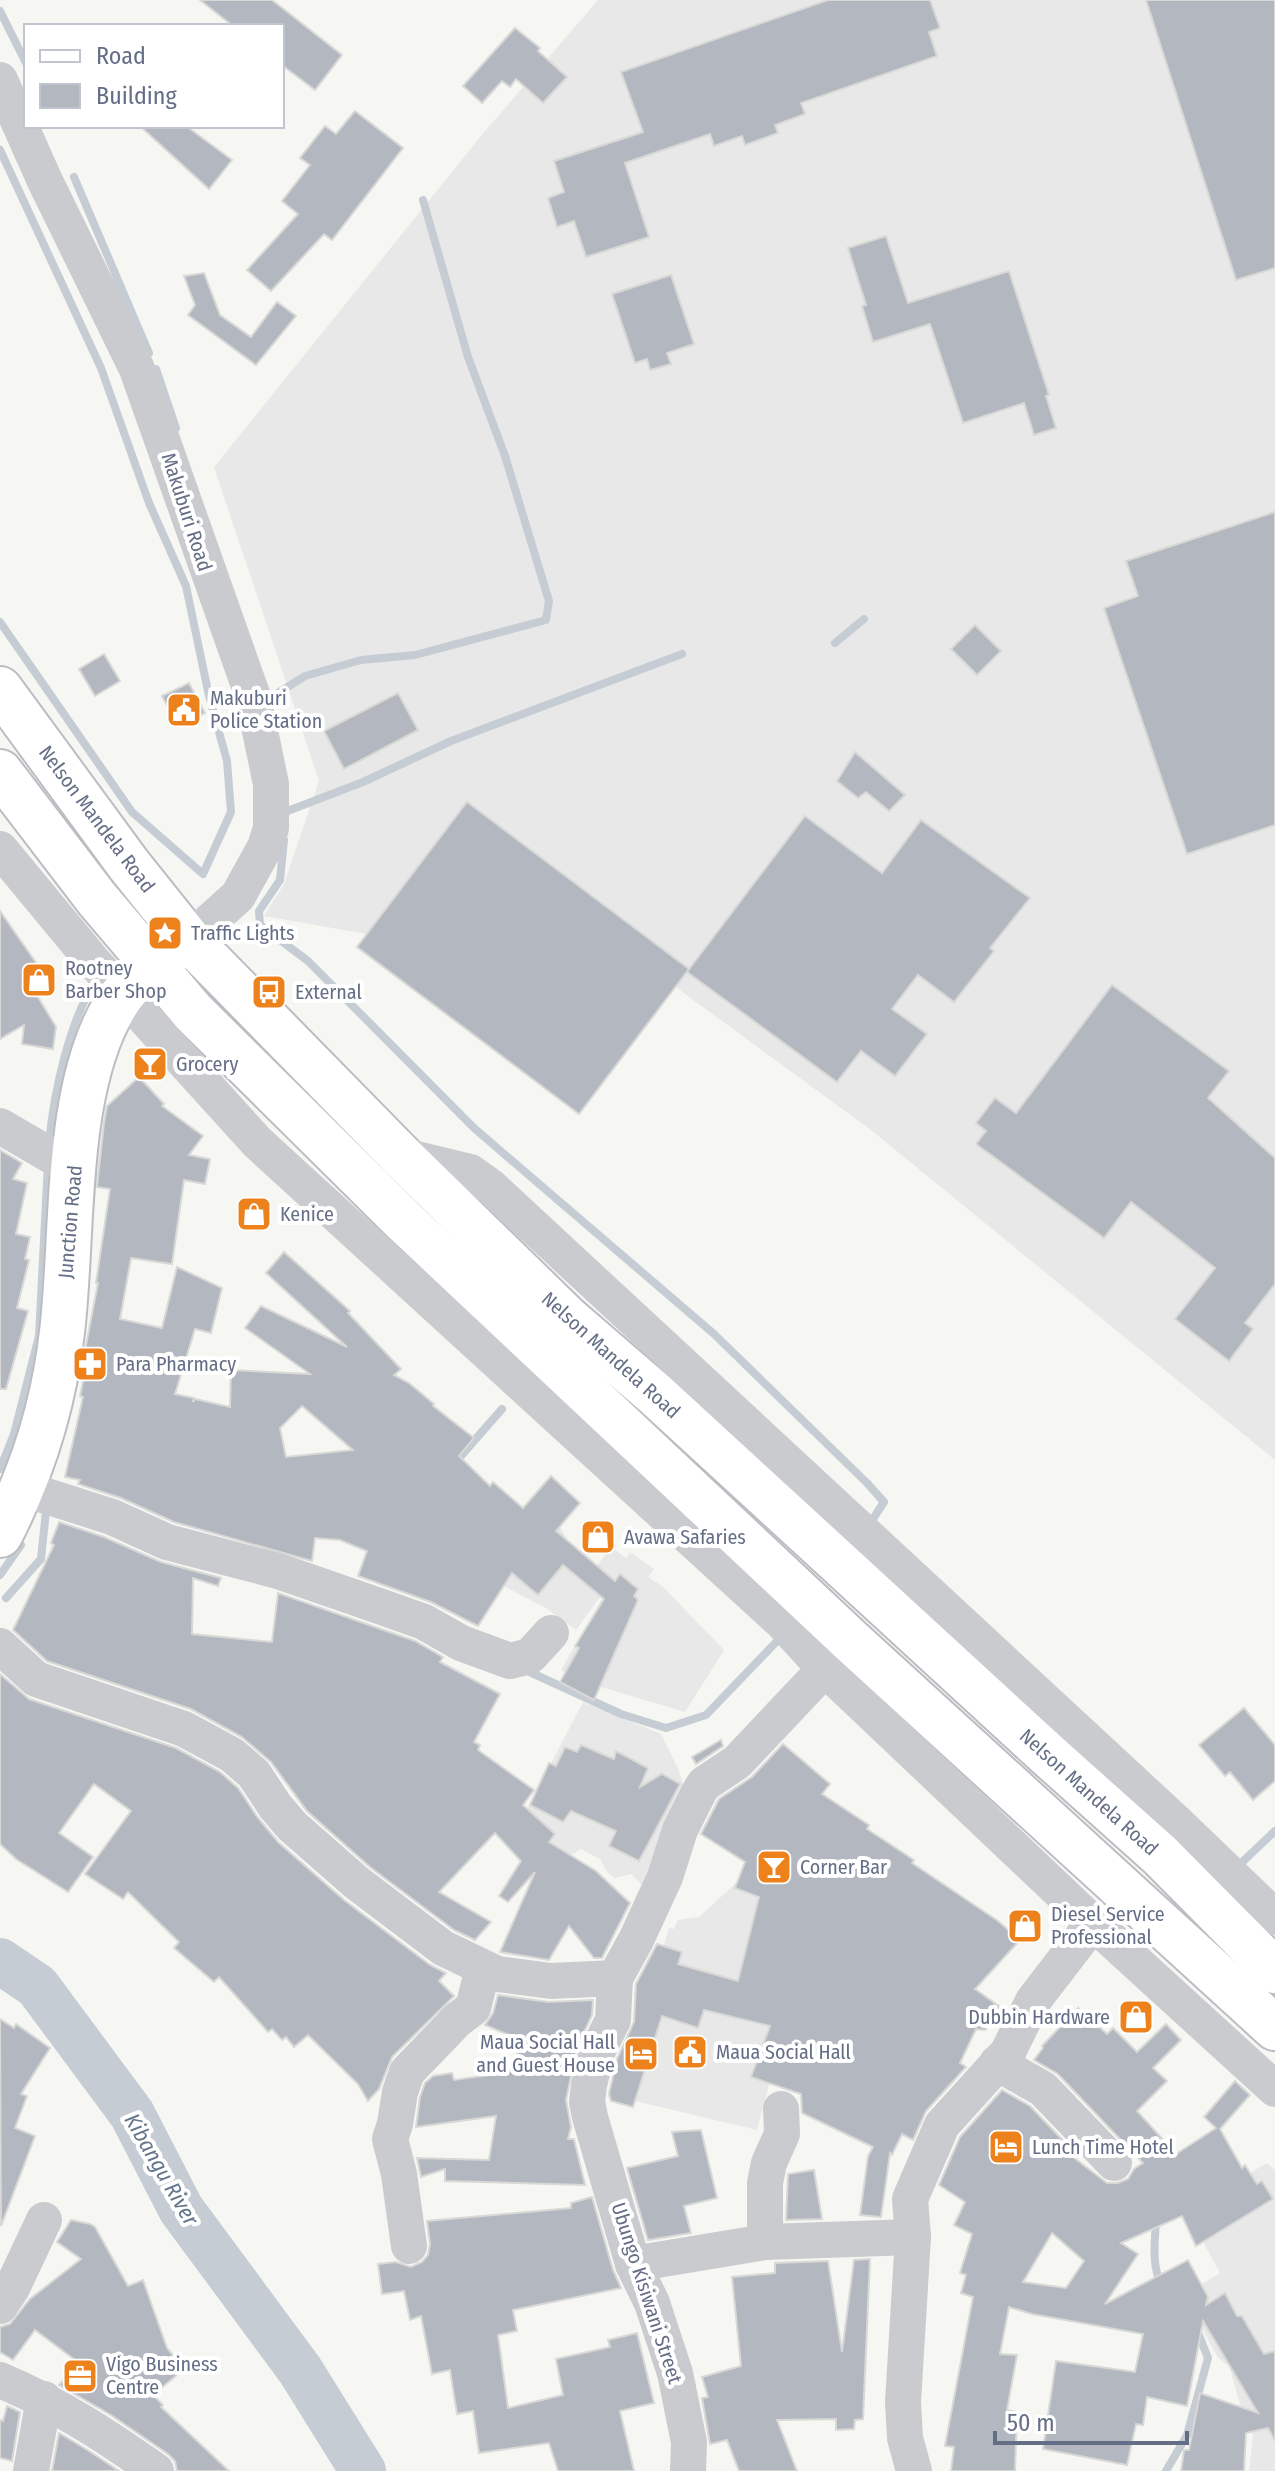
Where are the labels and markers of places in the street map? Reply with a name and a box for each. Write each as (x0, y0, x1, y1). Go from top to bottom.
place label: Makuburi Police Station (210, 686, 322, 733)
public building icon: Makuburi Police Station (165, 691, 203, 729)
place icon: Traffic Lights (146, 914, 184, 952)
place label: Traffic Lights (191, 921, 295, 945)
place label: Rootney Barber Shop (65, 956, 167, 1003)
shop icon: Rootney Barber Shop (20, 961, 58, 999)
bus stop icon: External (250, 973, 288, 1011)
place label: External (295, 980, 362, 1004)
bar icon: Grocery (131, 1045, 169, 1083)
place label: Grocery (176, 1052, 238, 1076)
shop icon: Kenice (235, 1195, 273, 1233)
place label: Kenice (280, 1202, 334, 1226)
pharmacy icon: Para Pharmacy (71, 1345, 109, 1383)
place label: Para Pharmacy (116, 1352, 236, 1376)
shop icon: Avawa Safaries (579, 1518, 617, 1556)
place label: Avawa Safaries (624, 1525, 746, 1549)
bar icon: Corner Bar (755, 1848, 793, 1886)
place label: Corner Bar (800, 1855, 887, 1879)
place label: Diesel Service Professional (1051, 1902, 1165, 1949)
shop icon: Diesel Service Professional (1006, 1907, 1044, 1945)
shop icon: Dubbin Hardware (1117, 1998, 1155, 2036)
place label: Dubbin Hardware (968, 2005, 1110, 2029)
place label: Maua Social Hall and Guest House (476, 2030, 615, 2077)
public building icon: Maua Social Hall (671, 2033, 709, 2071)
hotel icon: Maua Social Hall and Guest House (622, 2035, 660, 2073)
place label: Maua Social Hall (716, 2040, 851, 2064)
hotel icon: Lunch Time Hotel (987, 2128, 1025, 2166)
place label: Lunch Time Hotel (1032, 2135, 1174, 2159)
place label: Vigo Business Centre (106, 2352, 218, 2399)
office icon: Vigo Business Centre (61, 2357, 99, 2395)

